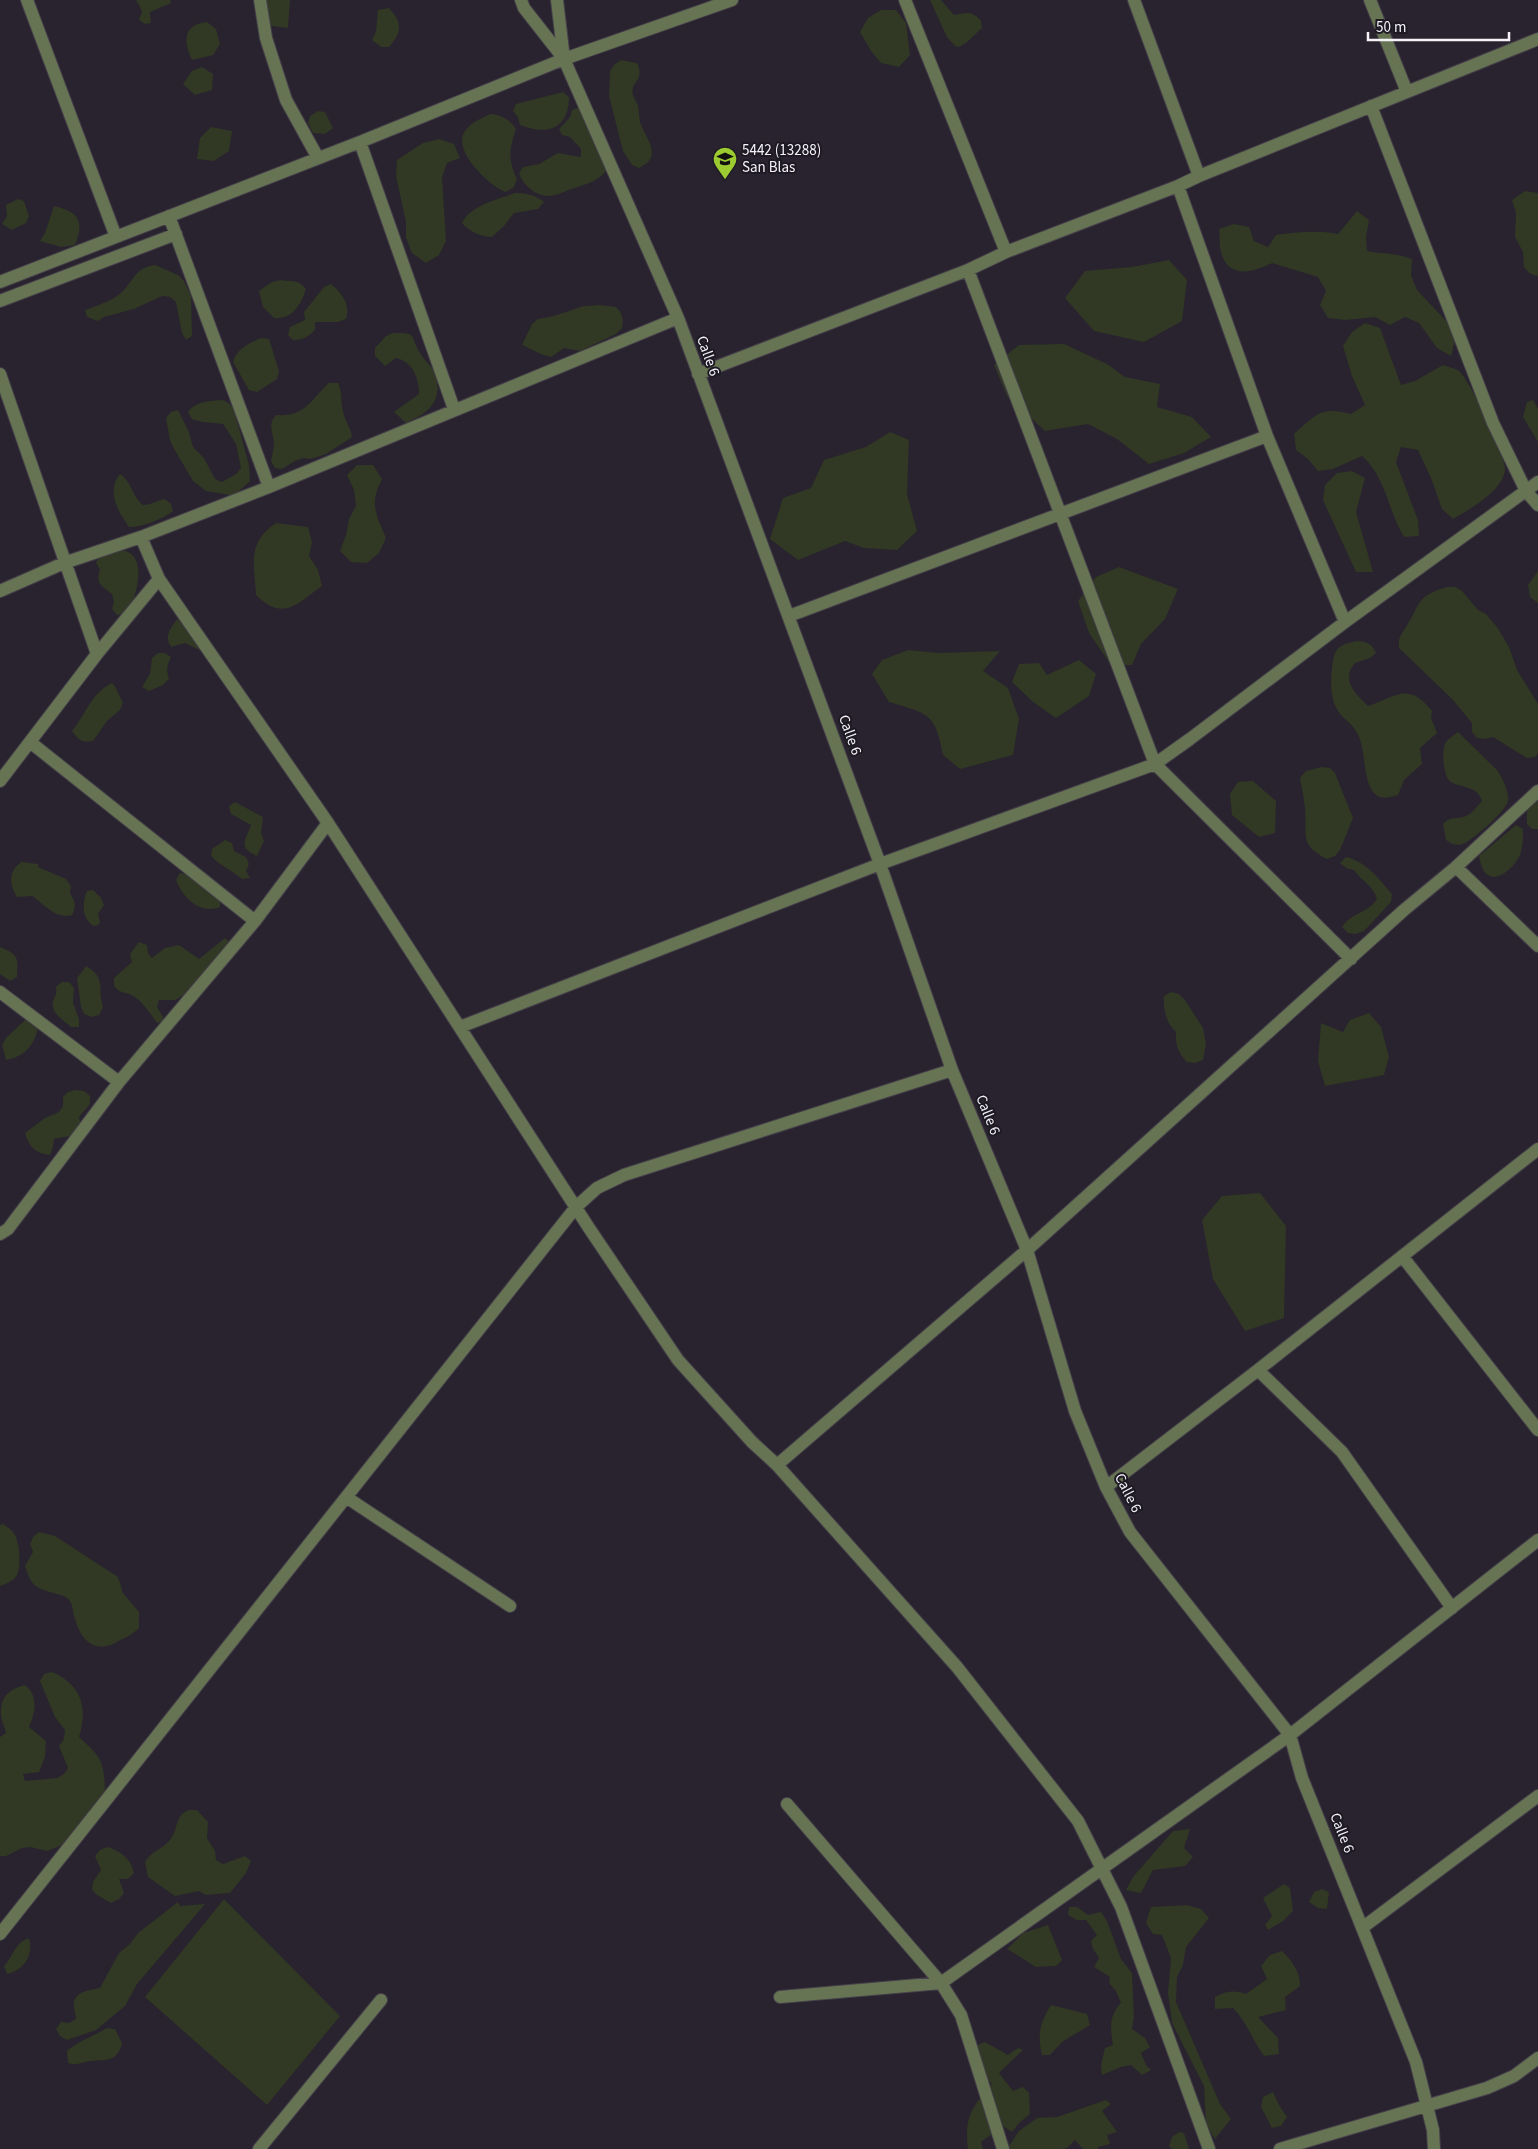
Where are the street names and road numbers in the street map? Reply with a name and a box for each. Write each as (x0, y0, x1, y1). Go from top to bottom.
street label: Calle 6 (691, 333, 725, 379)
street label: Calle 6 (833, 712, 867, 758)
street label: Calle 6 (970, 1092, 1006, 1138)
street label: Calle 6 (1109, 1470, 1147, 1516)
street label: Calle 6 (1324, 1810, 1360, 1856)

